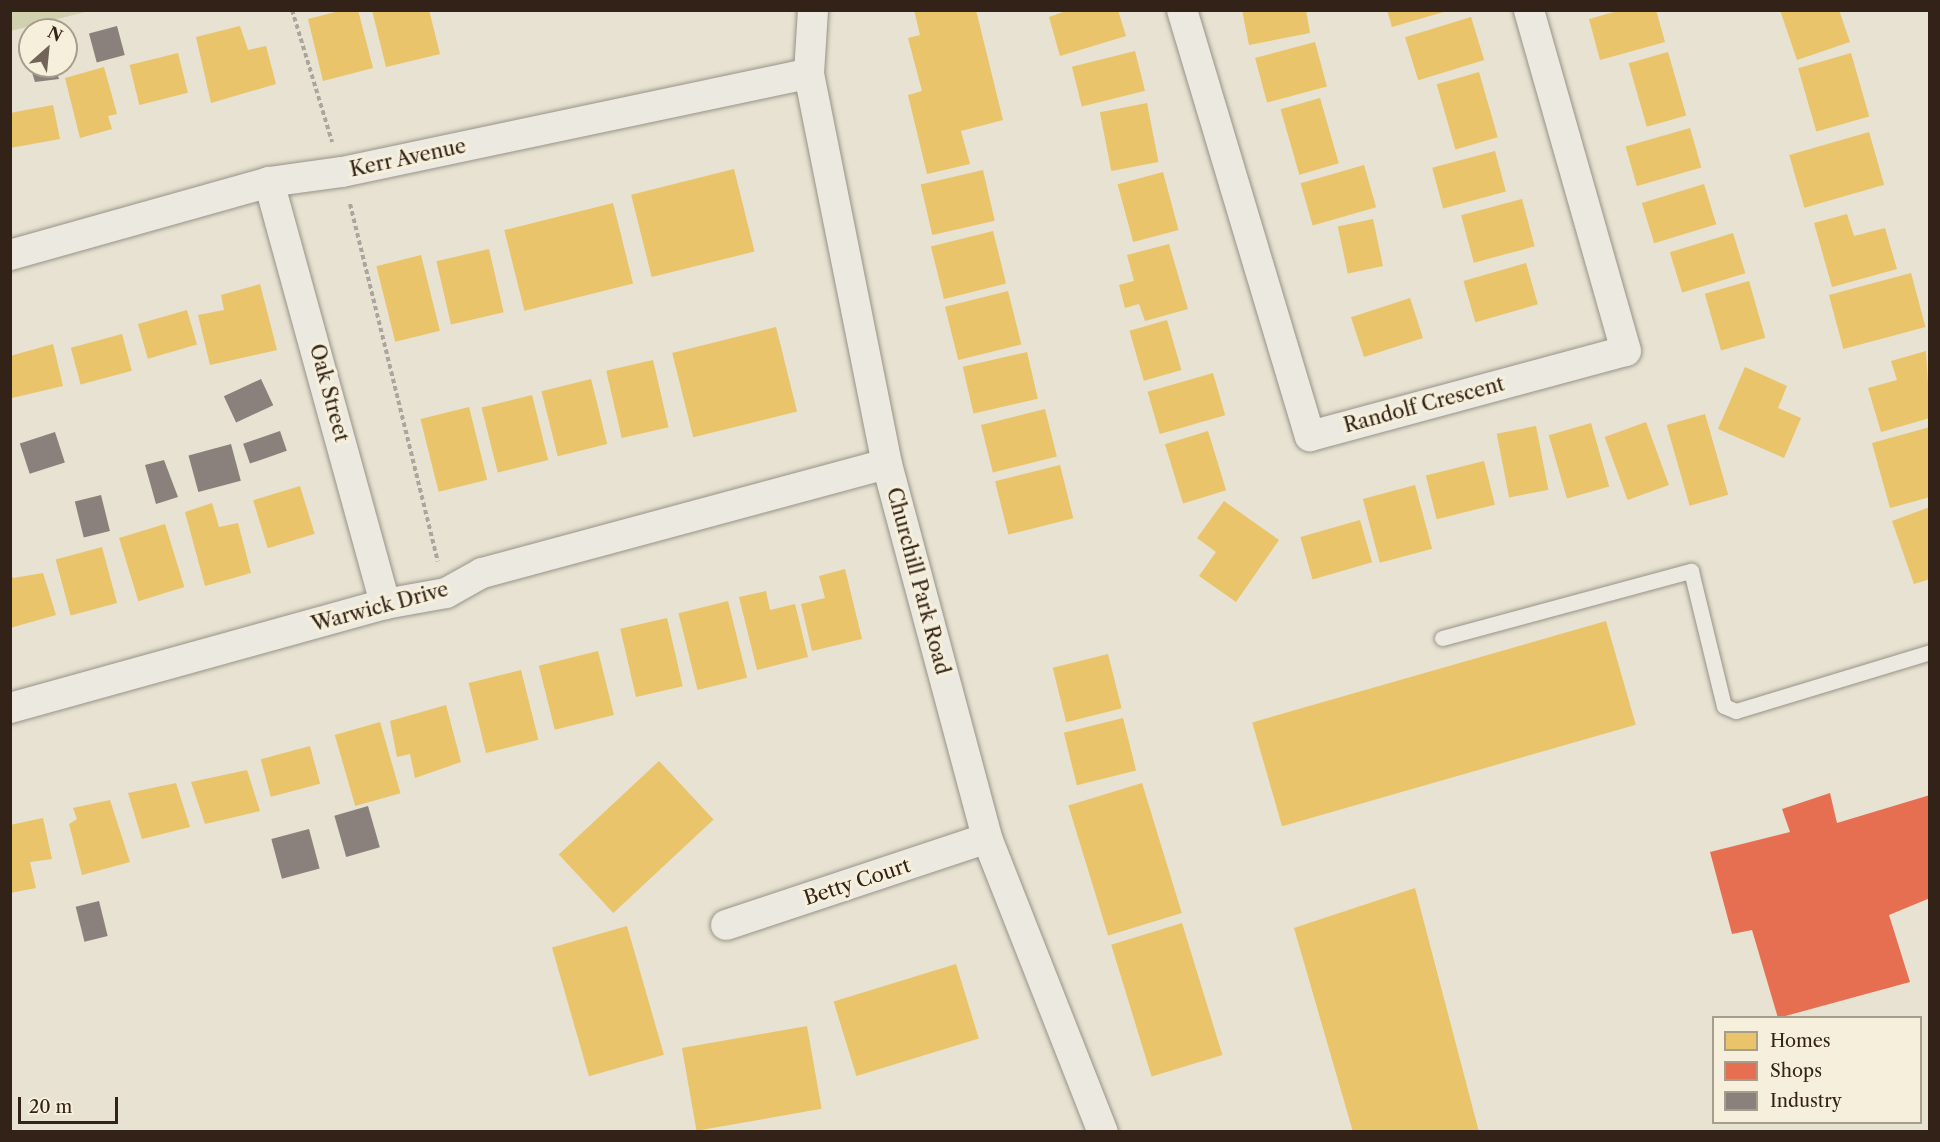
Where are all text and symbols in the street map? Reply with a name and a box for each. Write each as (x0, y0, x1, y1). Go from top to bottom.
north arrow (18, 18, 78, 78)
text: N (45, 22, 66, 46)
street label: Kerr Avenue (347, 134, 469, 182)
street label: Oak Street (304, 341, 354, 445)
street label: Randolf Crescent (1341, 372, 1507, 438)
street label: Churchill Park Road (881, 485, 955, 677)
street label: Warwick Drive (309, 577, 451, 637)
street label: Betty Court (800, 853, 914, 911)
legend (1712, 1016, 1922, 1124)
text: Homes (1770, 1030, 1831, 1052)
text: Shops (1770, 1060, 1822, 1082)
scale bar (21, 1085, 122, 1123)
text: Industry (1770, 1090, 1842, 1112)
text: 20 m (29, 1096, 72, 1118)

